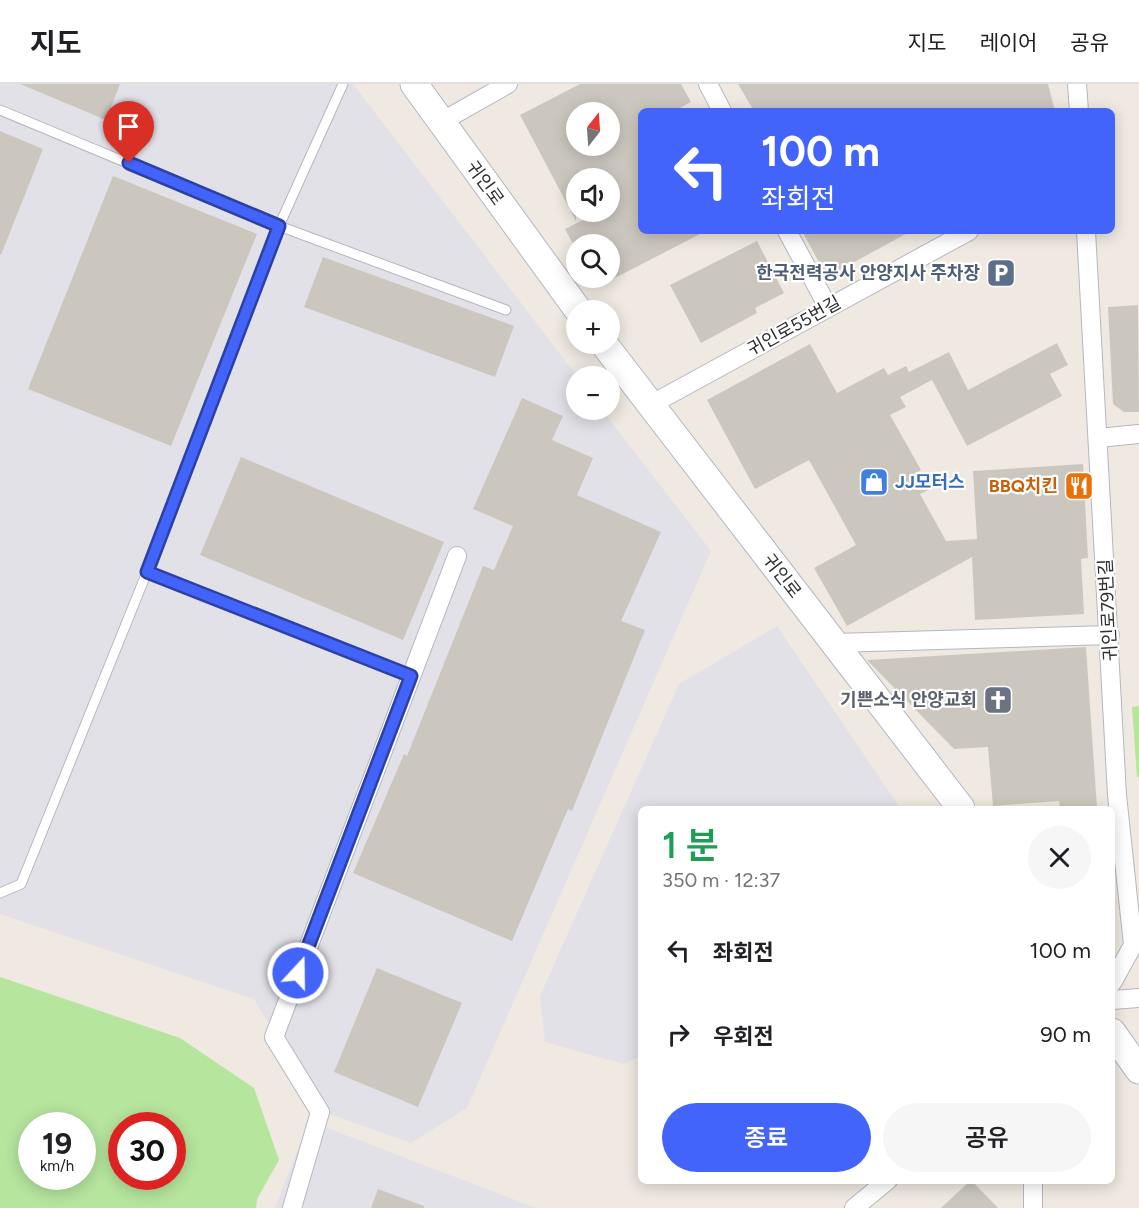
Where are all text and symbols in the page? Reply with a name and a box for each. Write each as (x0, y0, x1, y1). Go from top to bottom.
text: 지도 (30, 26, 82, 60)
text: 지도 (908, 30, 946, 55)
text: 레이어 (979, 30, 1037, 55)
text: 공유 (1070, 30, 1109, 55)
pin (103, 101, 154, 163)
north arrow (566, 102, 620, 156)
map controls (566, 102, 620, 420)
icon: arrive (112, 110, 145, 143)
text: 100 m (761, 126, 880, 177)
icon: left (662, 132, 740, 210)
street label: 귀인로 (461, 156, 509, 210)
button: sound (566, 168, 620, 222)
text: 좌회전 (761, 182, 836, 215)
button: search (566, 234, 620, 288)
parking icon: 한국전력공사 안양지사 주차장 (985, 257, 1017, 289)
place label: 한국전력공사 안양지사 주차장 (756, 262, 980, 284)
street label: 귀인로55번길 (743, 291, 845, 361)
button: + (566, 300, 620, 354)
button: − (566, 366, 620, 420)
shop icon: JJ모터스 (858, 466, 890, 498)
restaurant icon: BBQ치킨 (1063, 470, 1095, 502)
place label: JJ모터스 (895, 471, 965, 493)
place label: BBQ치킨 (989, 475, 1058, 497)
street label: 귀인로 (758, 550, 806, 602)
street label: 귀인로79번길 (1094, 558, 1122, 662)
church icon: 기쁜소식 안양교회 (982, 684, 1014, 716)
place label: 기쁜소식 안양교회 (840, 689, 977, 711)
text: 1 분 (662, 824, 719, 867)
button: close (1028, 826, 1091, 889)
text: 350 m · 12:37 (662, 868, 780, 892)
icon: left (662, 934, 695, 967)
text: 100 m (1030, 937, 1091, 964)
text: 좌회전 (713, 939, 774, 966)
position arrow (266, 941, 330, 1005)
icon: right (662, 1018, 695, 1051)
text: 90 m (1040, 1021, 1091, 1048)
text: 우회전 (713, 1023, 774, 1050)
button: 종료 (662, 1103, 871, 1172)
button: 공유 (883, 1103, 1091, 1172)
speed limit sign: 30 (108, 1112, 186, 1190)
text: 19 (42, 1125, 72, 1162)
text: km/h (40, 1157, 74, 1175)

